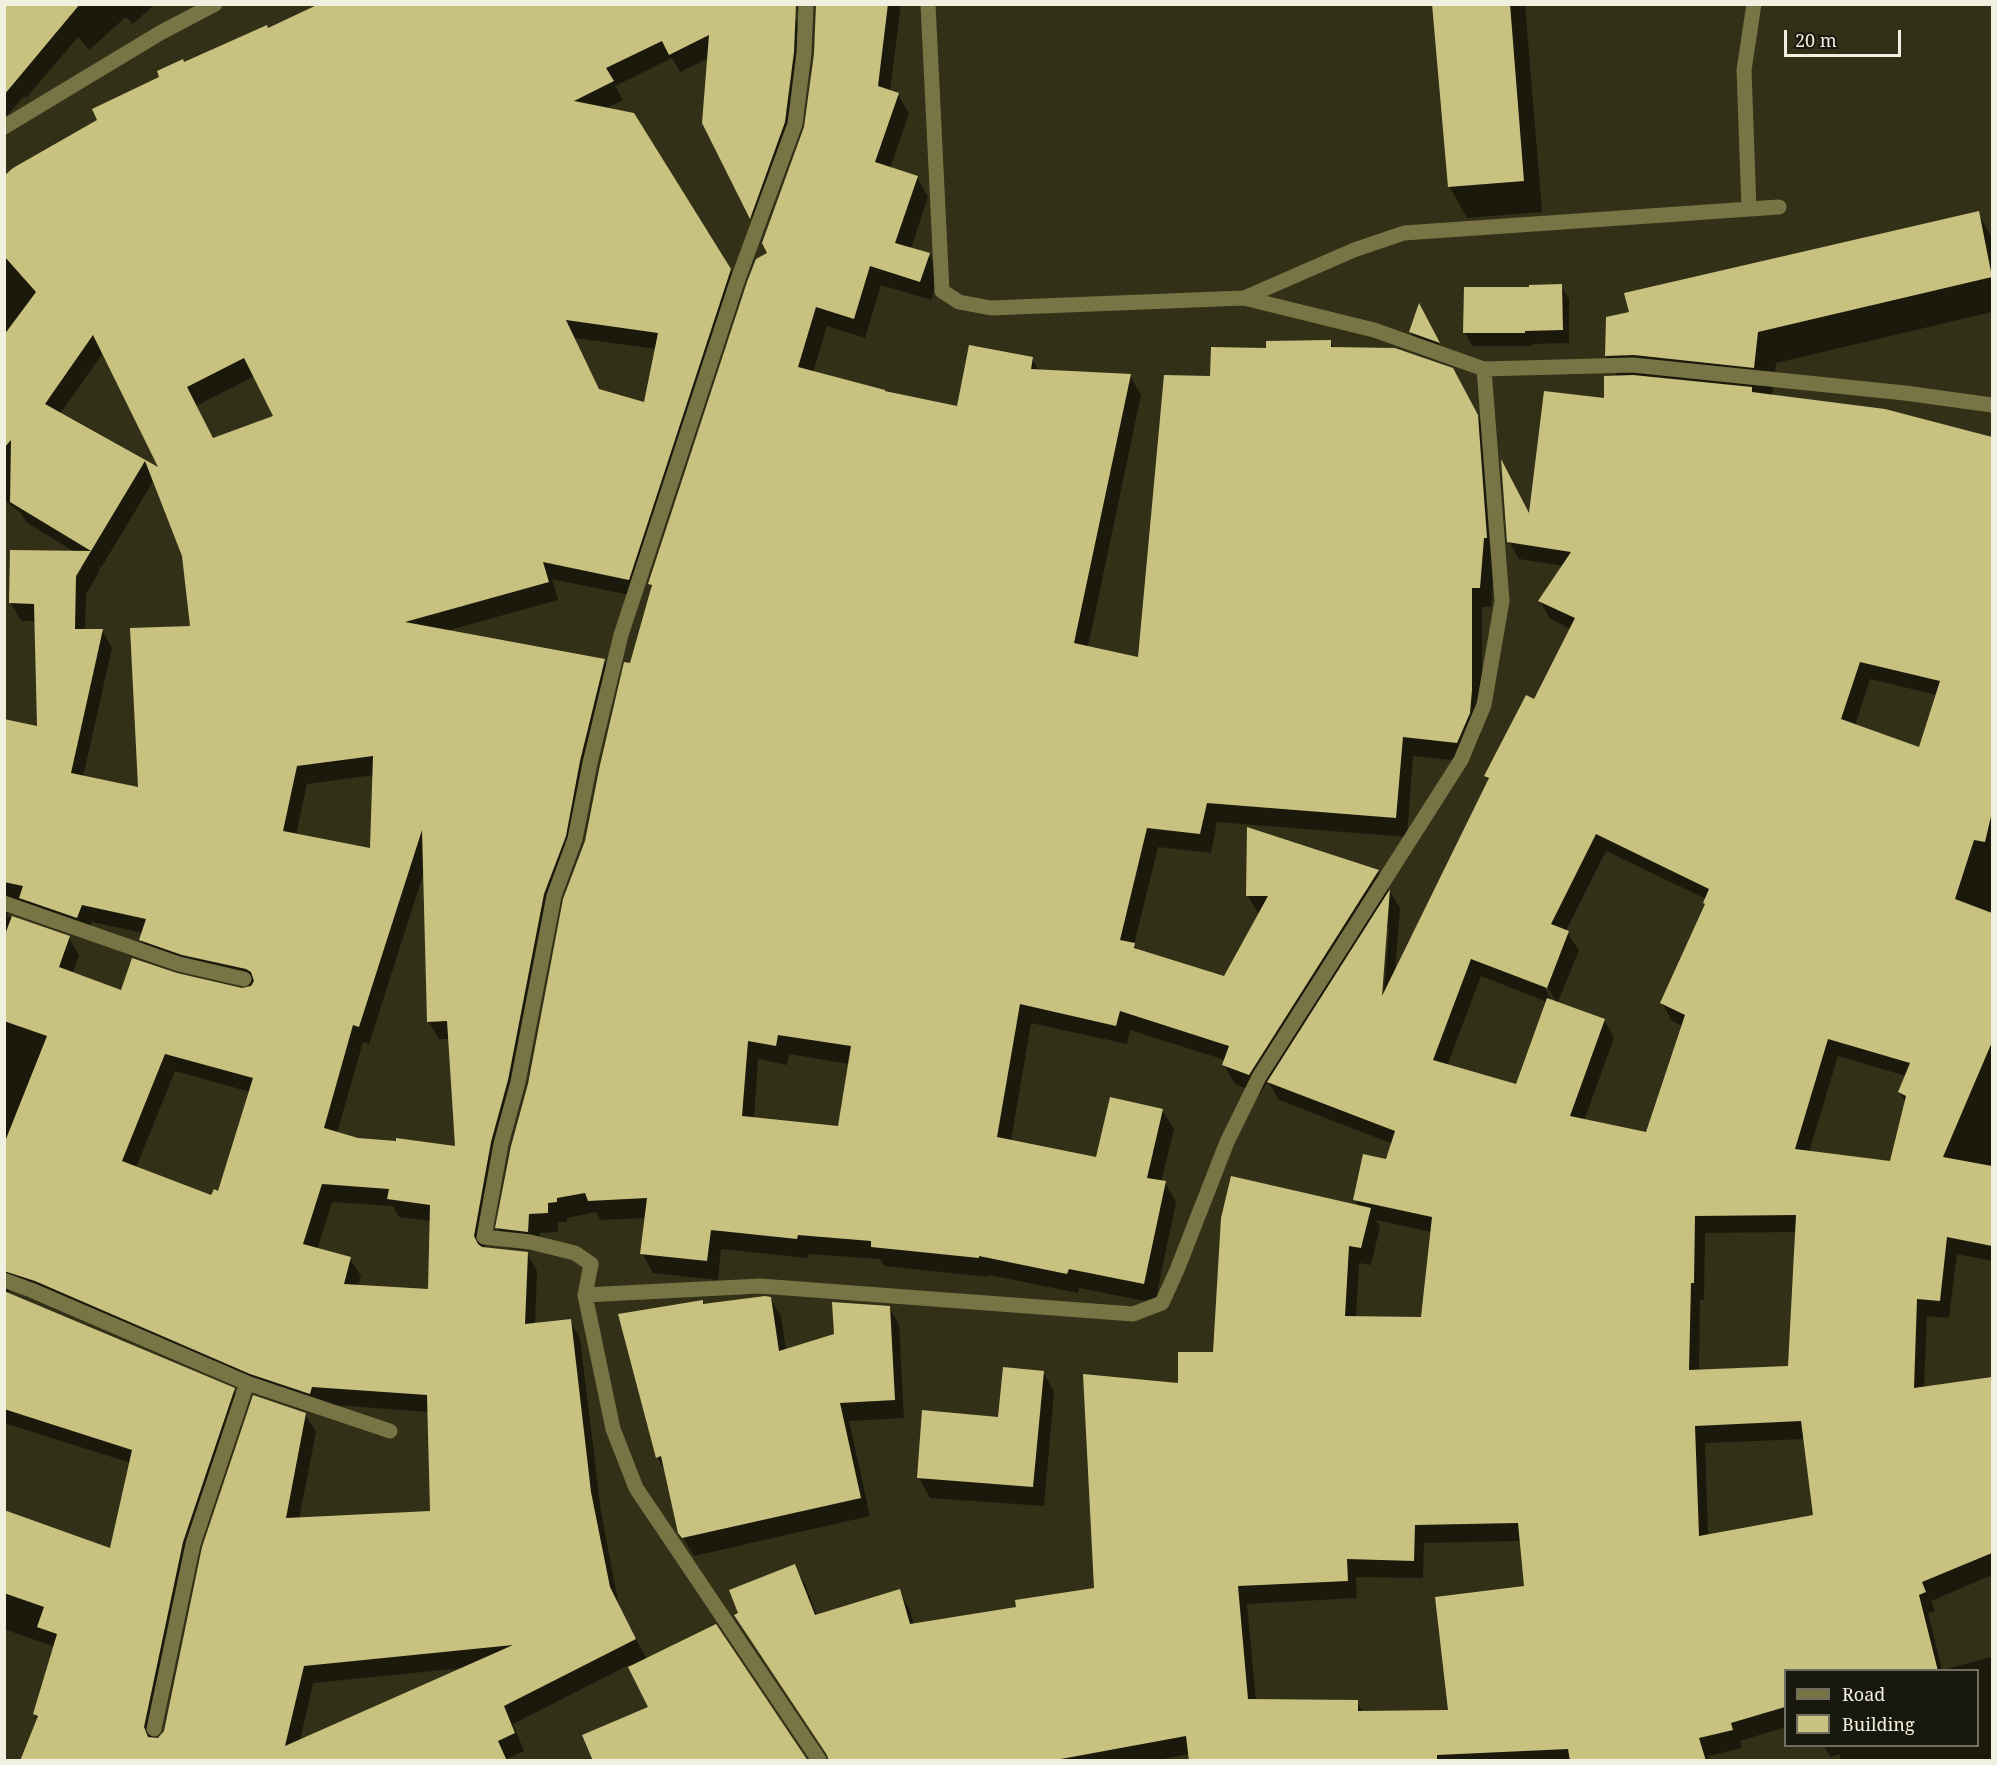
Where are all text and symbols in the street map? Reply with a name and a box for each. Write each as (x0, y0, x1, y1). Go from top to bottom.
scale bar (1787, 18, 1904, 56)
text: 20 m (1795, 28, 1837, 52)
legend (1784, 1669, 1979, 1747)
text: Road (1842, 1682, 1885, 1706)
text: Building (1842, 1712, 1915, 1736)

